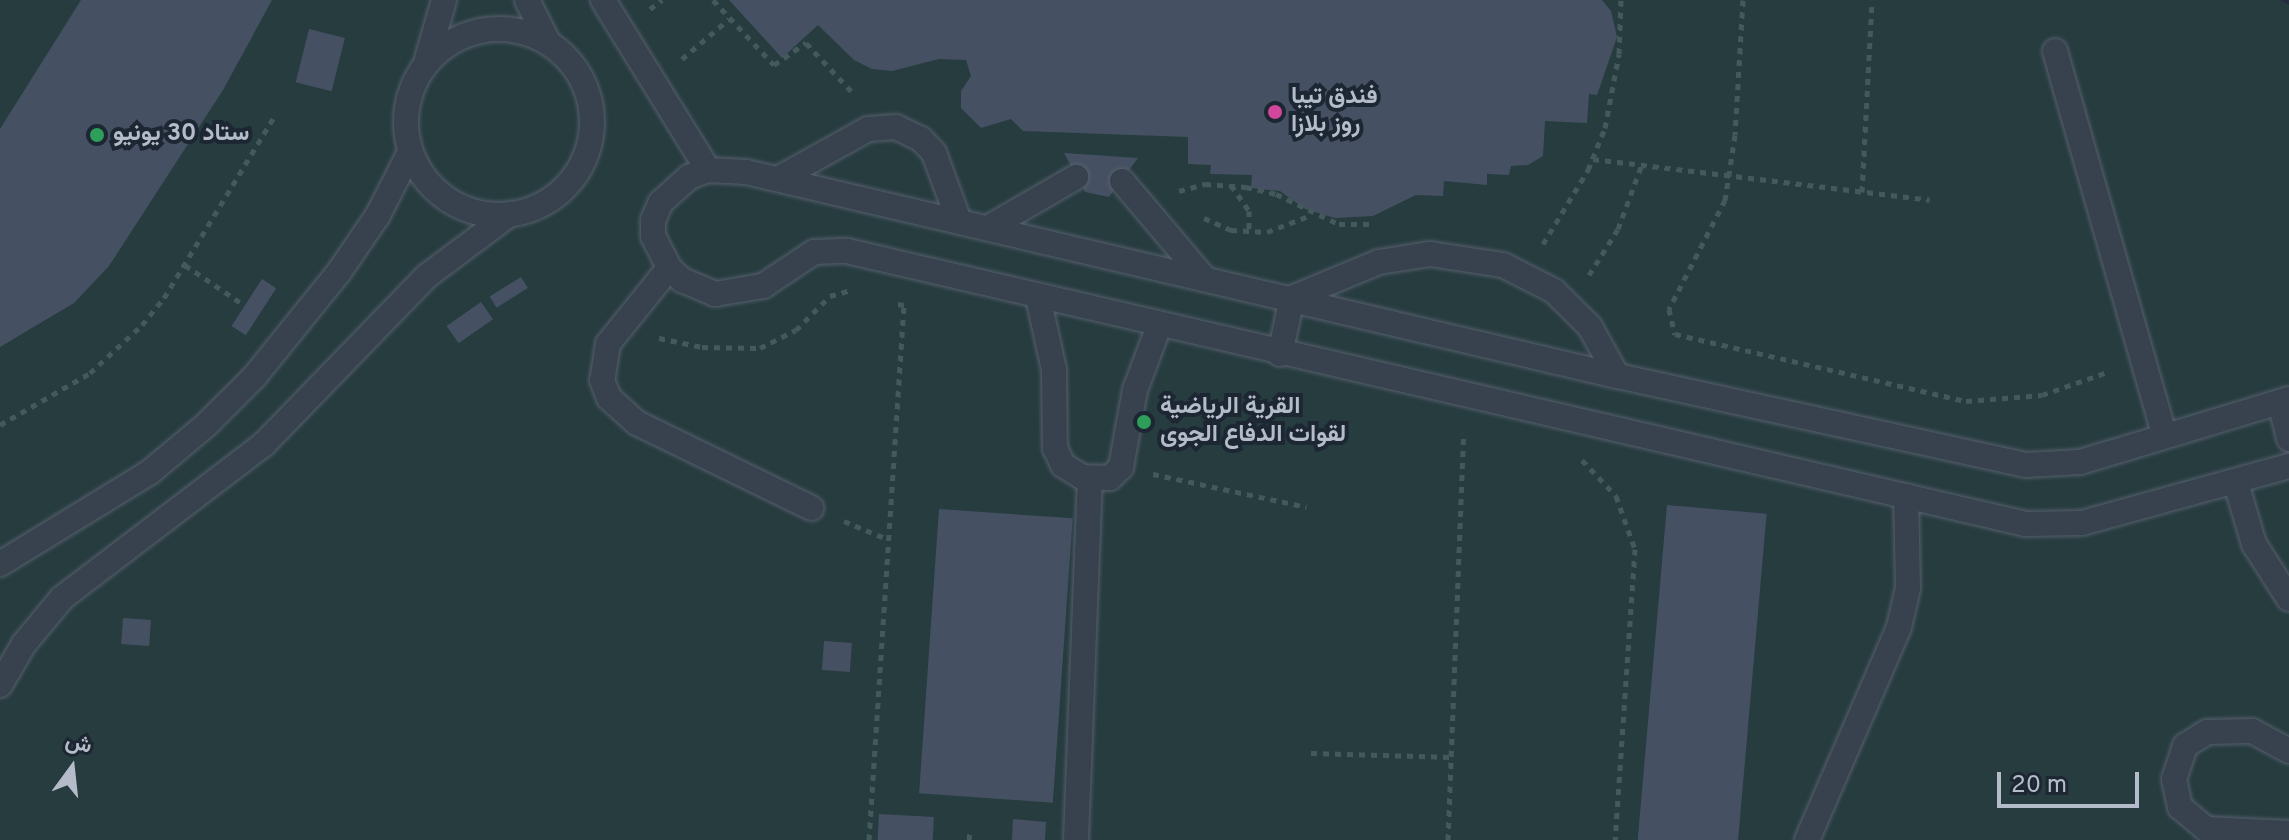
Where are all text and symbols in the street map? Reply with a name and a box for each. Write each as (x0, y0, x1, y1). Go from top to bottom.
place label: فندق تيبا روز بلازا (1291, 84, 1378, 140)
marker: فندق تيبا روز بلازا (1266, 103, 1284, 121)
place label: ستاد 30 يونيو (113, 121, 249, 149)
marker: ستاد 30 يونيو (88, 126, 106, 144)
place label: القرية الرياضية لقوات الدفاع الجوى (1160, 394, 1346, 450)
marker: القرية الرياضية لقوات الدفاع الجوى (1135, 413, 1153, 431)
north arrow (32, 728, 112, 808)
text: ش (62, 728, 95, 761)
scale bar (2001, 756, 2143, 806)
text: 20 m (2011, 771, 2067, 801)

